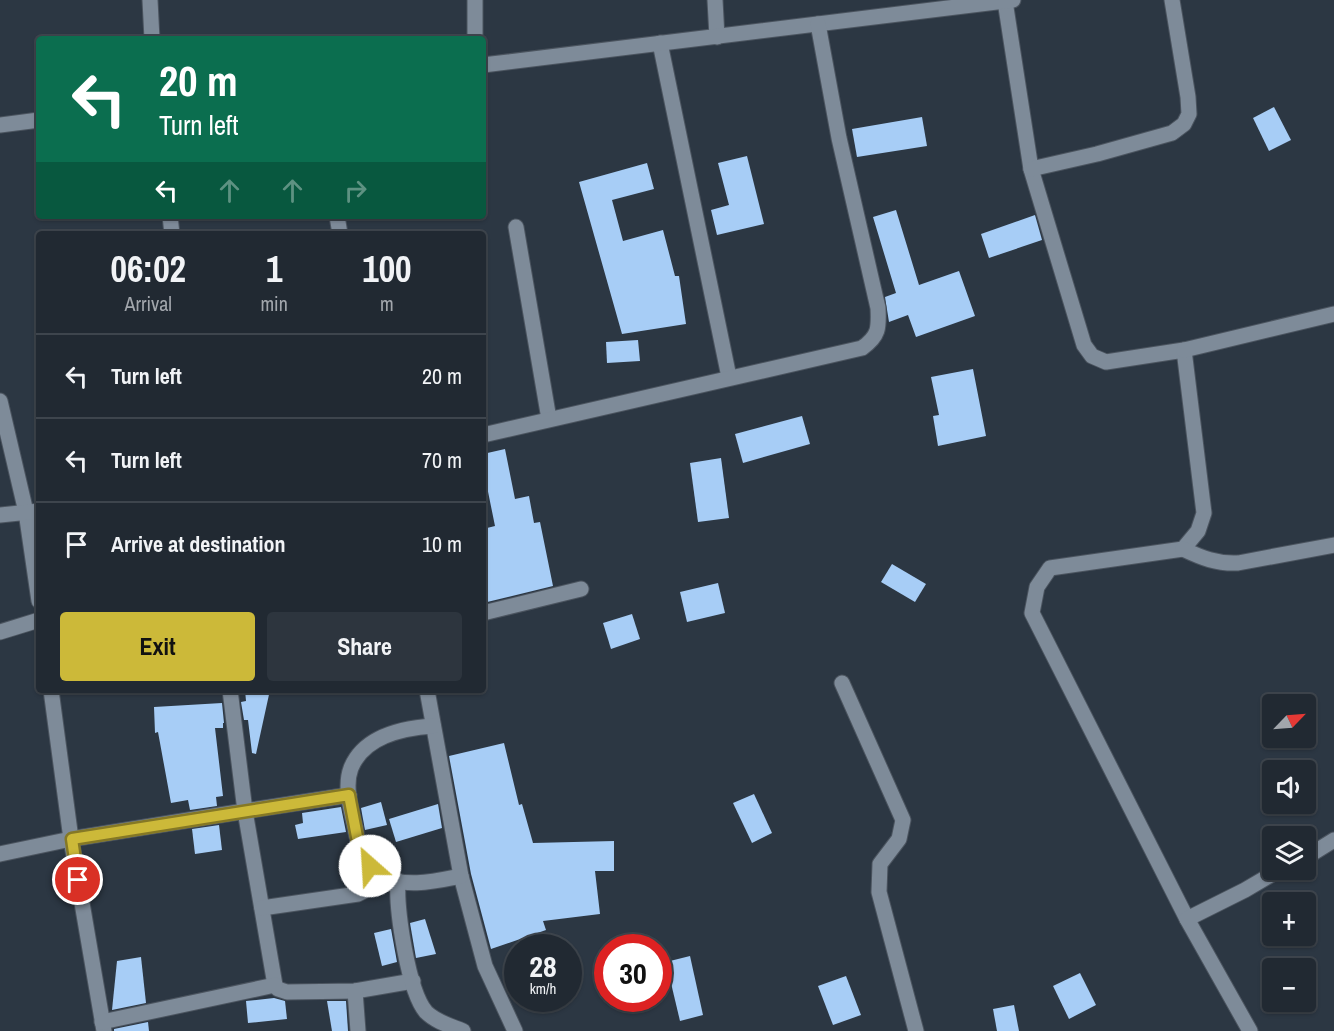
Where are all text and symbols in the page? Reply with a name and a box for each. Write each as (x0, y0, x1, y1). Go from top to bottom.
text: 20 m (159, 53, 238, 109)
icon: left (60, 60, 138, 138)
text: Turn left (159, 107, 238, 143)
icon: left (150, 174, 183, 207)
icon: ahead (213, 174, 246, 207)
icon: ahead (276, 174, 309, 207)
icon: right (339, 174, 372, 207)
text: 06:02 (110, 245, 186, 293)
text: 1 (266, 245, 282, 293)
text: 100 (362, 245, 412, 293)
text: Arrival (125, 290, 172, 317)
text: min (260, 290, 288, 317)
text: m (380, 290, 394, 317)
icon: left (60, 360, 93, 393)
text: Turn left (111, 361, 182, 391)
text: 20 m (422, 361, 462, 391)
icon: left (60, 444, 93, 477)
text: Turn left (111, 445, 182, 475)
text: 70 m (422, 445, 462, 475)
icon: arrive (60, 528, 93, 561)
text: Arrive at destination (111, 529, 285, 559)
text: 10 m (422, 529, 462, 559)
button: Exit (60, 612, 255, 681)
button: Share (267, 612, 462, 681)
north arrow (1262, 694, 1316, 748)
map controls (1262, 694, 1316, 1012)
button: sound (1262, 760, 1316, 814)
button: layers (1262, 826, 1316, 880)
position arrow (338, 834, 402, 898)
pin (52, 854, 103, 905)
icon: arrive (61, 863, 94, 896)
button: + (1262, 892, 1316, 946)
speed limit sign: 30 (594, 934, 672, 1012)
text: 28 (529, 946, 557, 986)
button: − (1262, 958, 1316, 1012)
text: km/h (530, 978, 556, 999)

